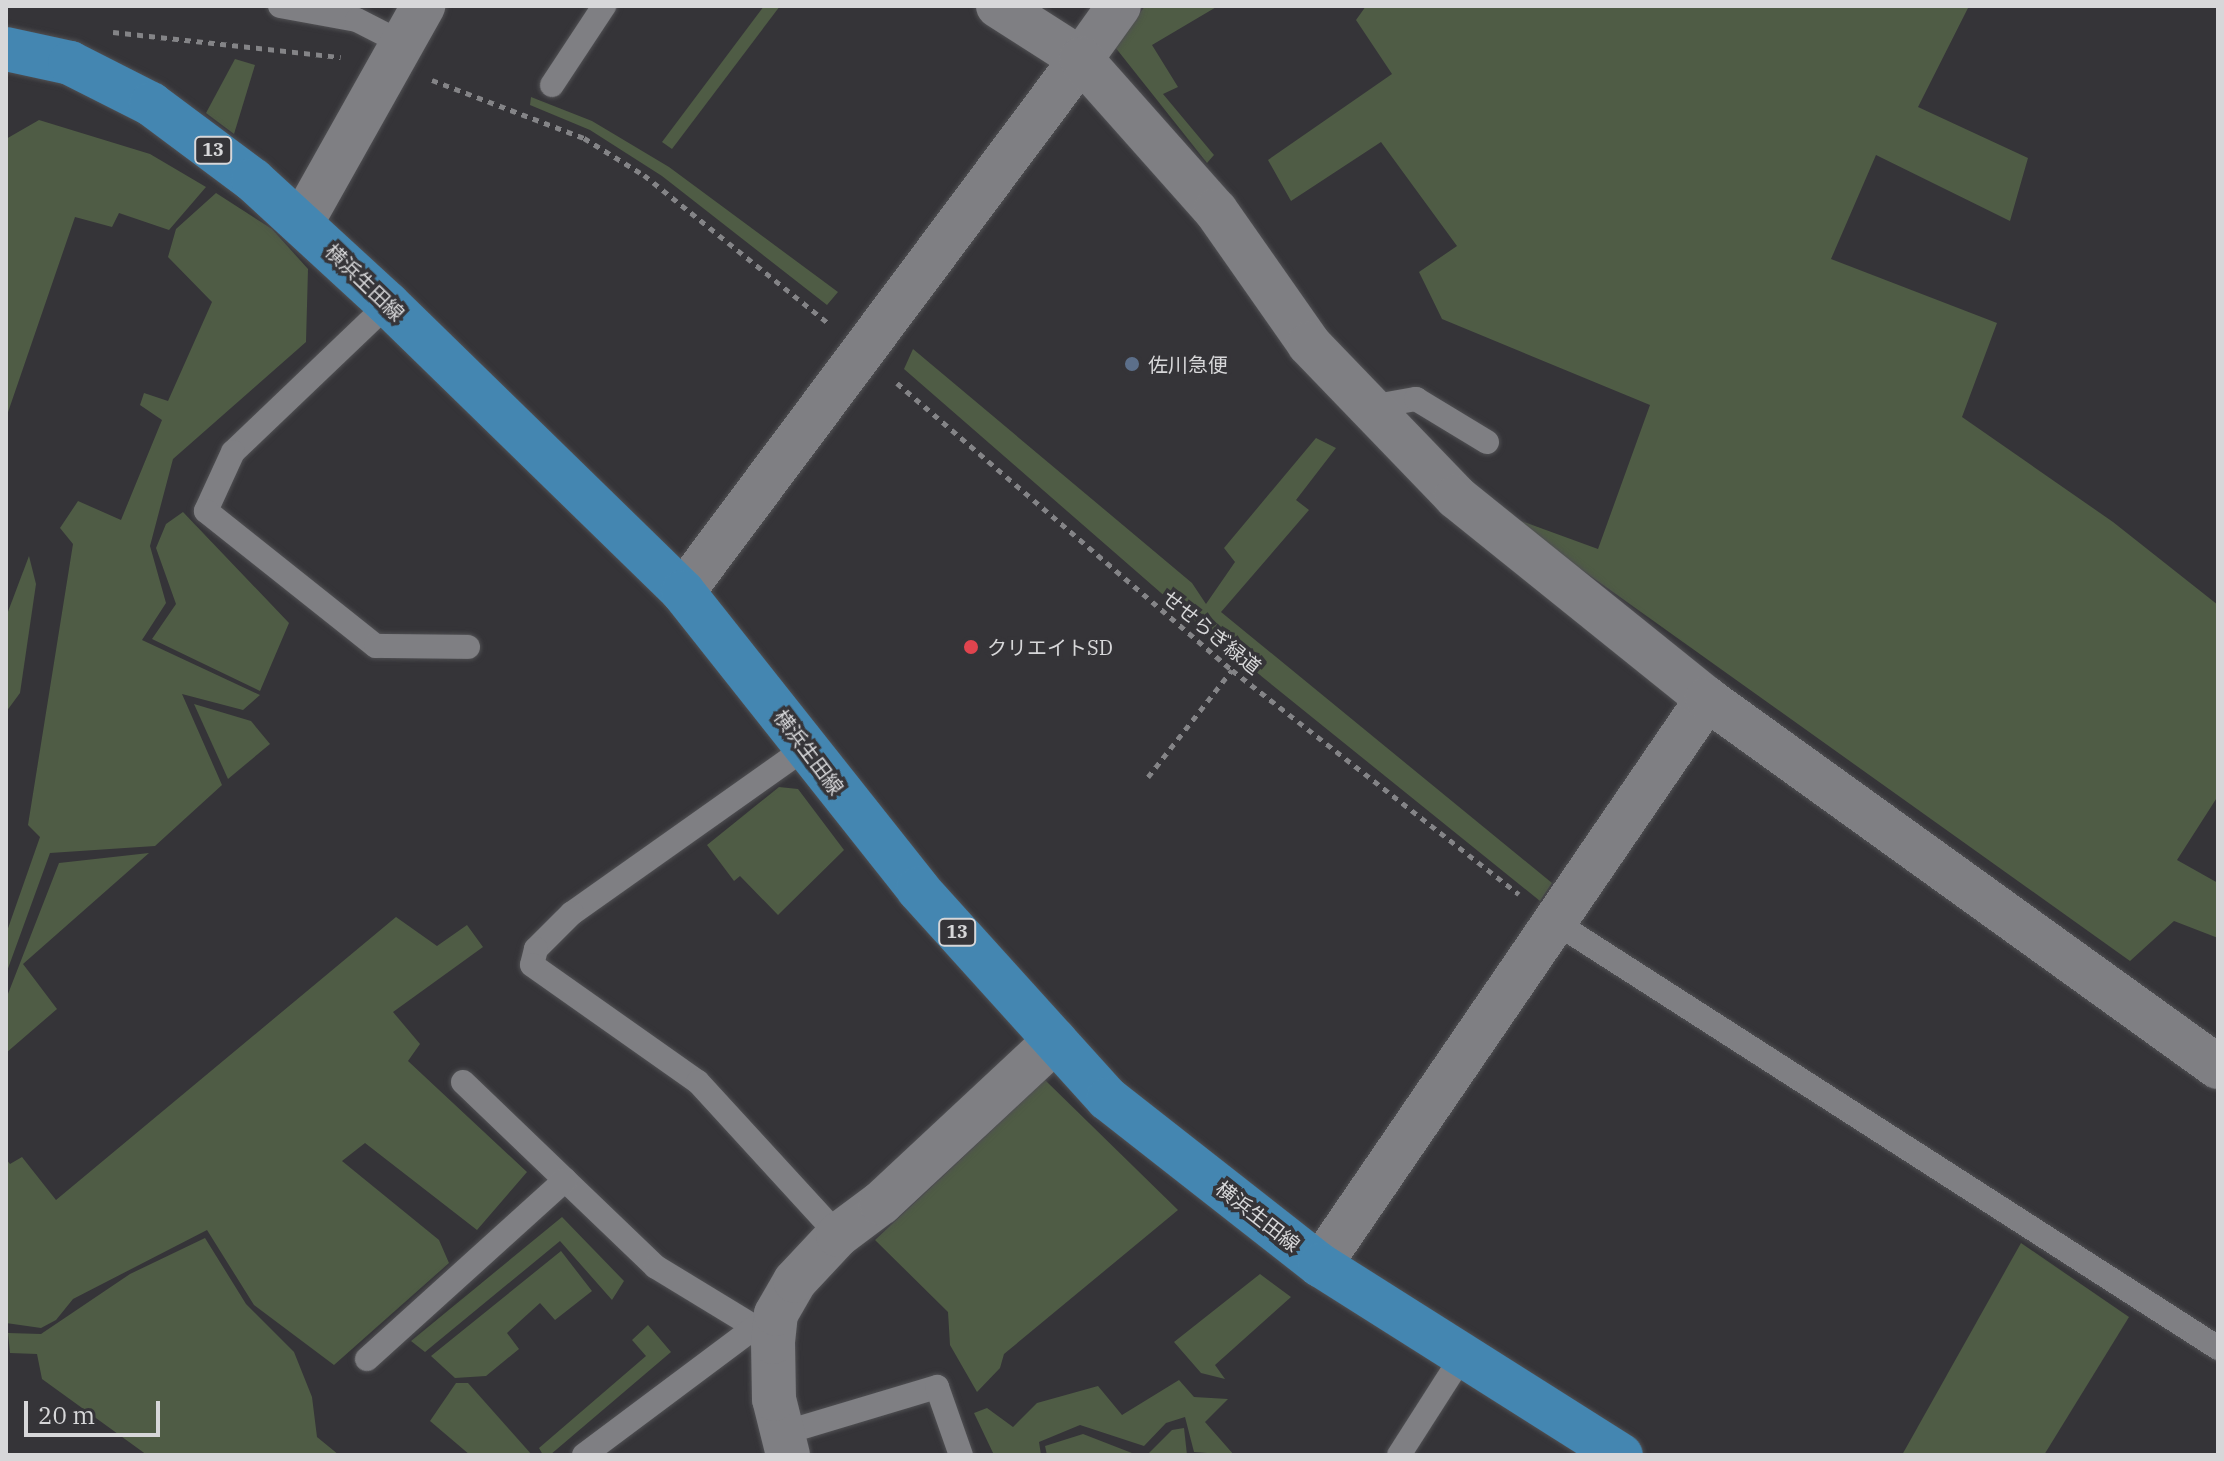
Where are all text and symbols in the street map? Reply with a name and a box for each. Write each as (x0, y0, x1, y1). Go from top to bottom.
road number: 13 (193, 136, 233, 164)
street label: 横浜生田線 (321, 239, 409, 325)
place label: 佐川急便 (1148, 352, 1228, 376)
marker: 佐川急便 (1123, 355, 1141, 373)
street label: せせらぎ緑道 (1158, 585, 1266, 679)
place label: クリエイトSD (987, 635, 1113, 659)
marker: クリエイトSD (962, 638, 980, 656)
street label: 横浜生田線 (769, 705, 849, 799)
road number: 13 (937, 918, 977, 946)
street label: 横浜生田線 (1211, 1176, 1305, 1256)
scale bar (28, 1385, 164, 1435)
text: 20 m (38, 1399, 95, 1431)

